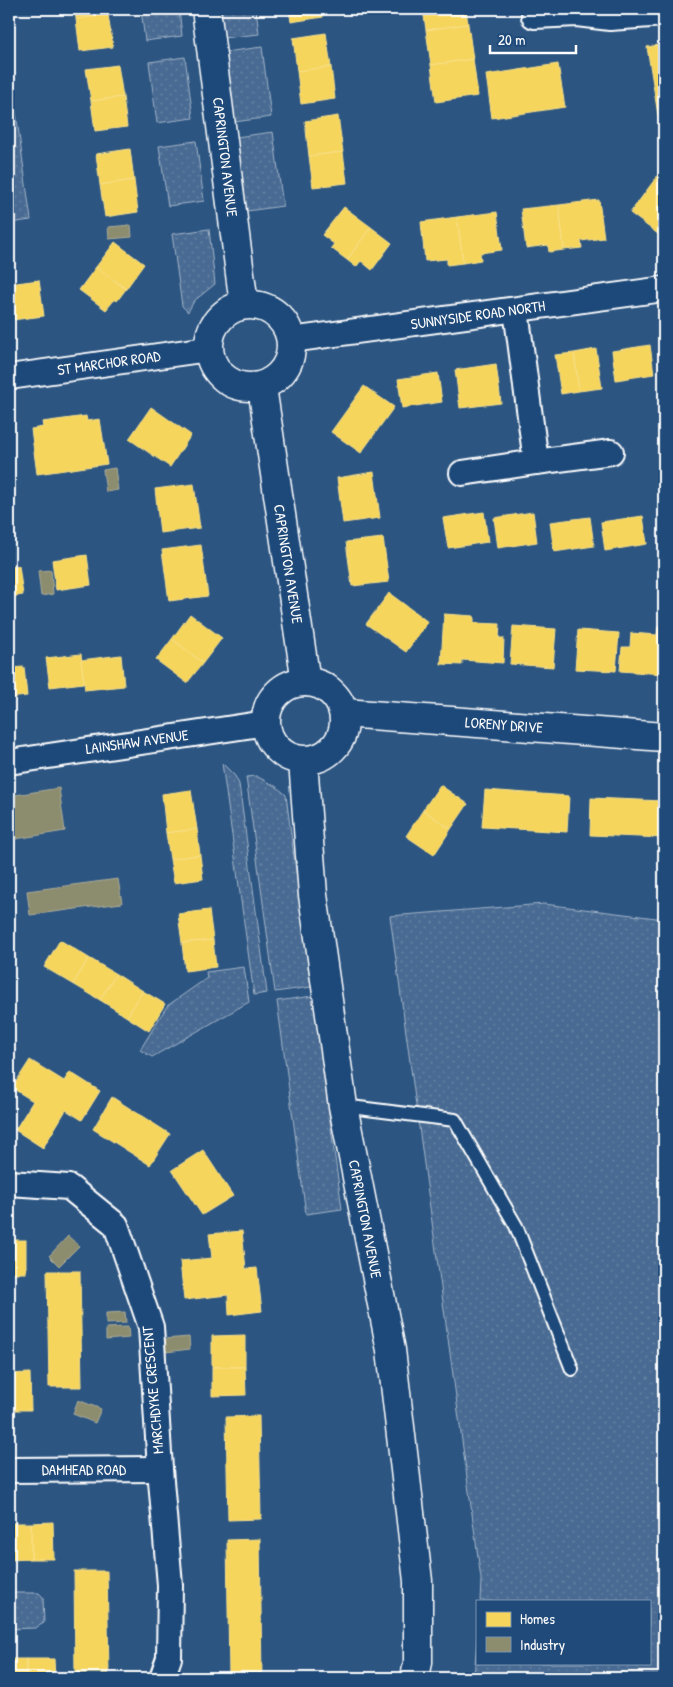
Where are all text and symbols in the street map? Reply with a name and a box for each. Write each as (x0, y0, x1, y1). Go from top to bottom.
scale bar (490, 22, 577, 54)
text: 20 m (498, 29, 525, 50)
street label: CAPRINGTON AVENUE (208, 96, 243, 218)
street label: SUNNYSIDE ROAD NORTH (409, 295, 547, 334)
street label: ST MARCHOR ROAD (56, 345, 163, 380)
street label: CAPRINGTON AVENUE (269, 503, 308, 625)
street label: LORENY DRIVE (464, 711, 544, 738)
street label: LAINSHAW AVENUE (84, 724, 190, 759)
street label: CAPRINGTON AVENUE (344, 1158, 387, 1280)
street label: MARCHDYKE CRESCENT (136, 1324, 169, 1455)
street label: DAMHEAD ROAD (42, 1459, 127, 1480)
legend (476, 1600, 650, 1664)
text: Homes (520, 1608, 555, 1629)
text: Industry (520, 1634, 565, 1655)

